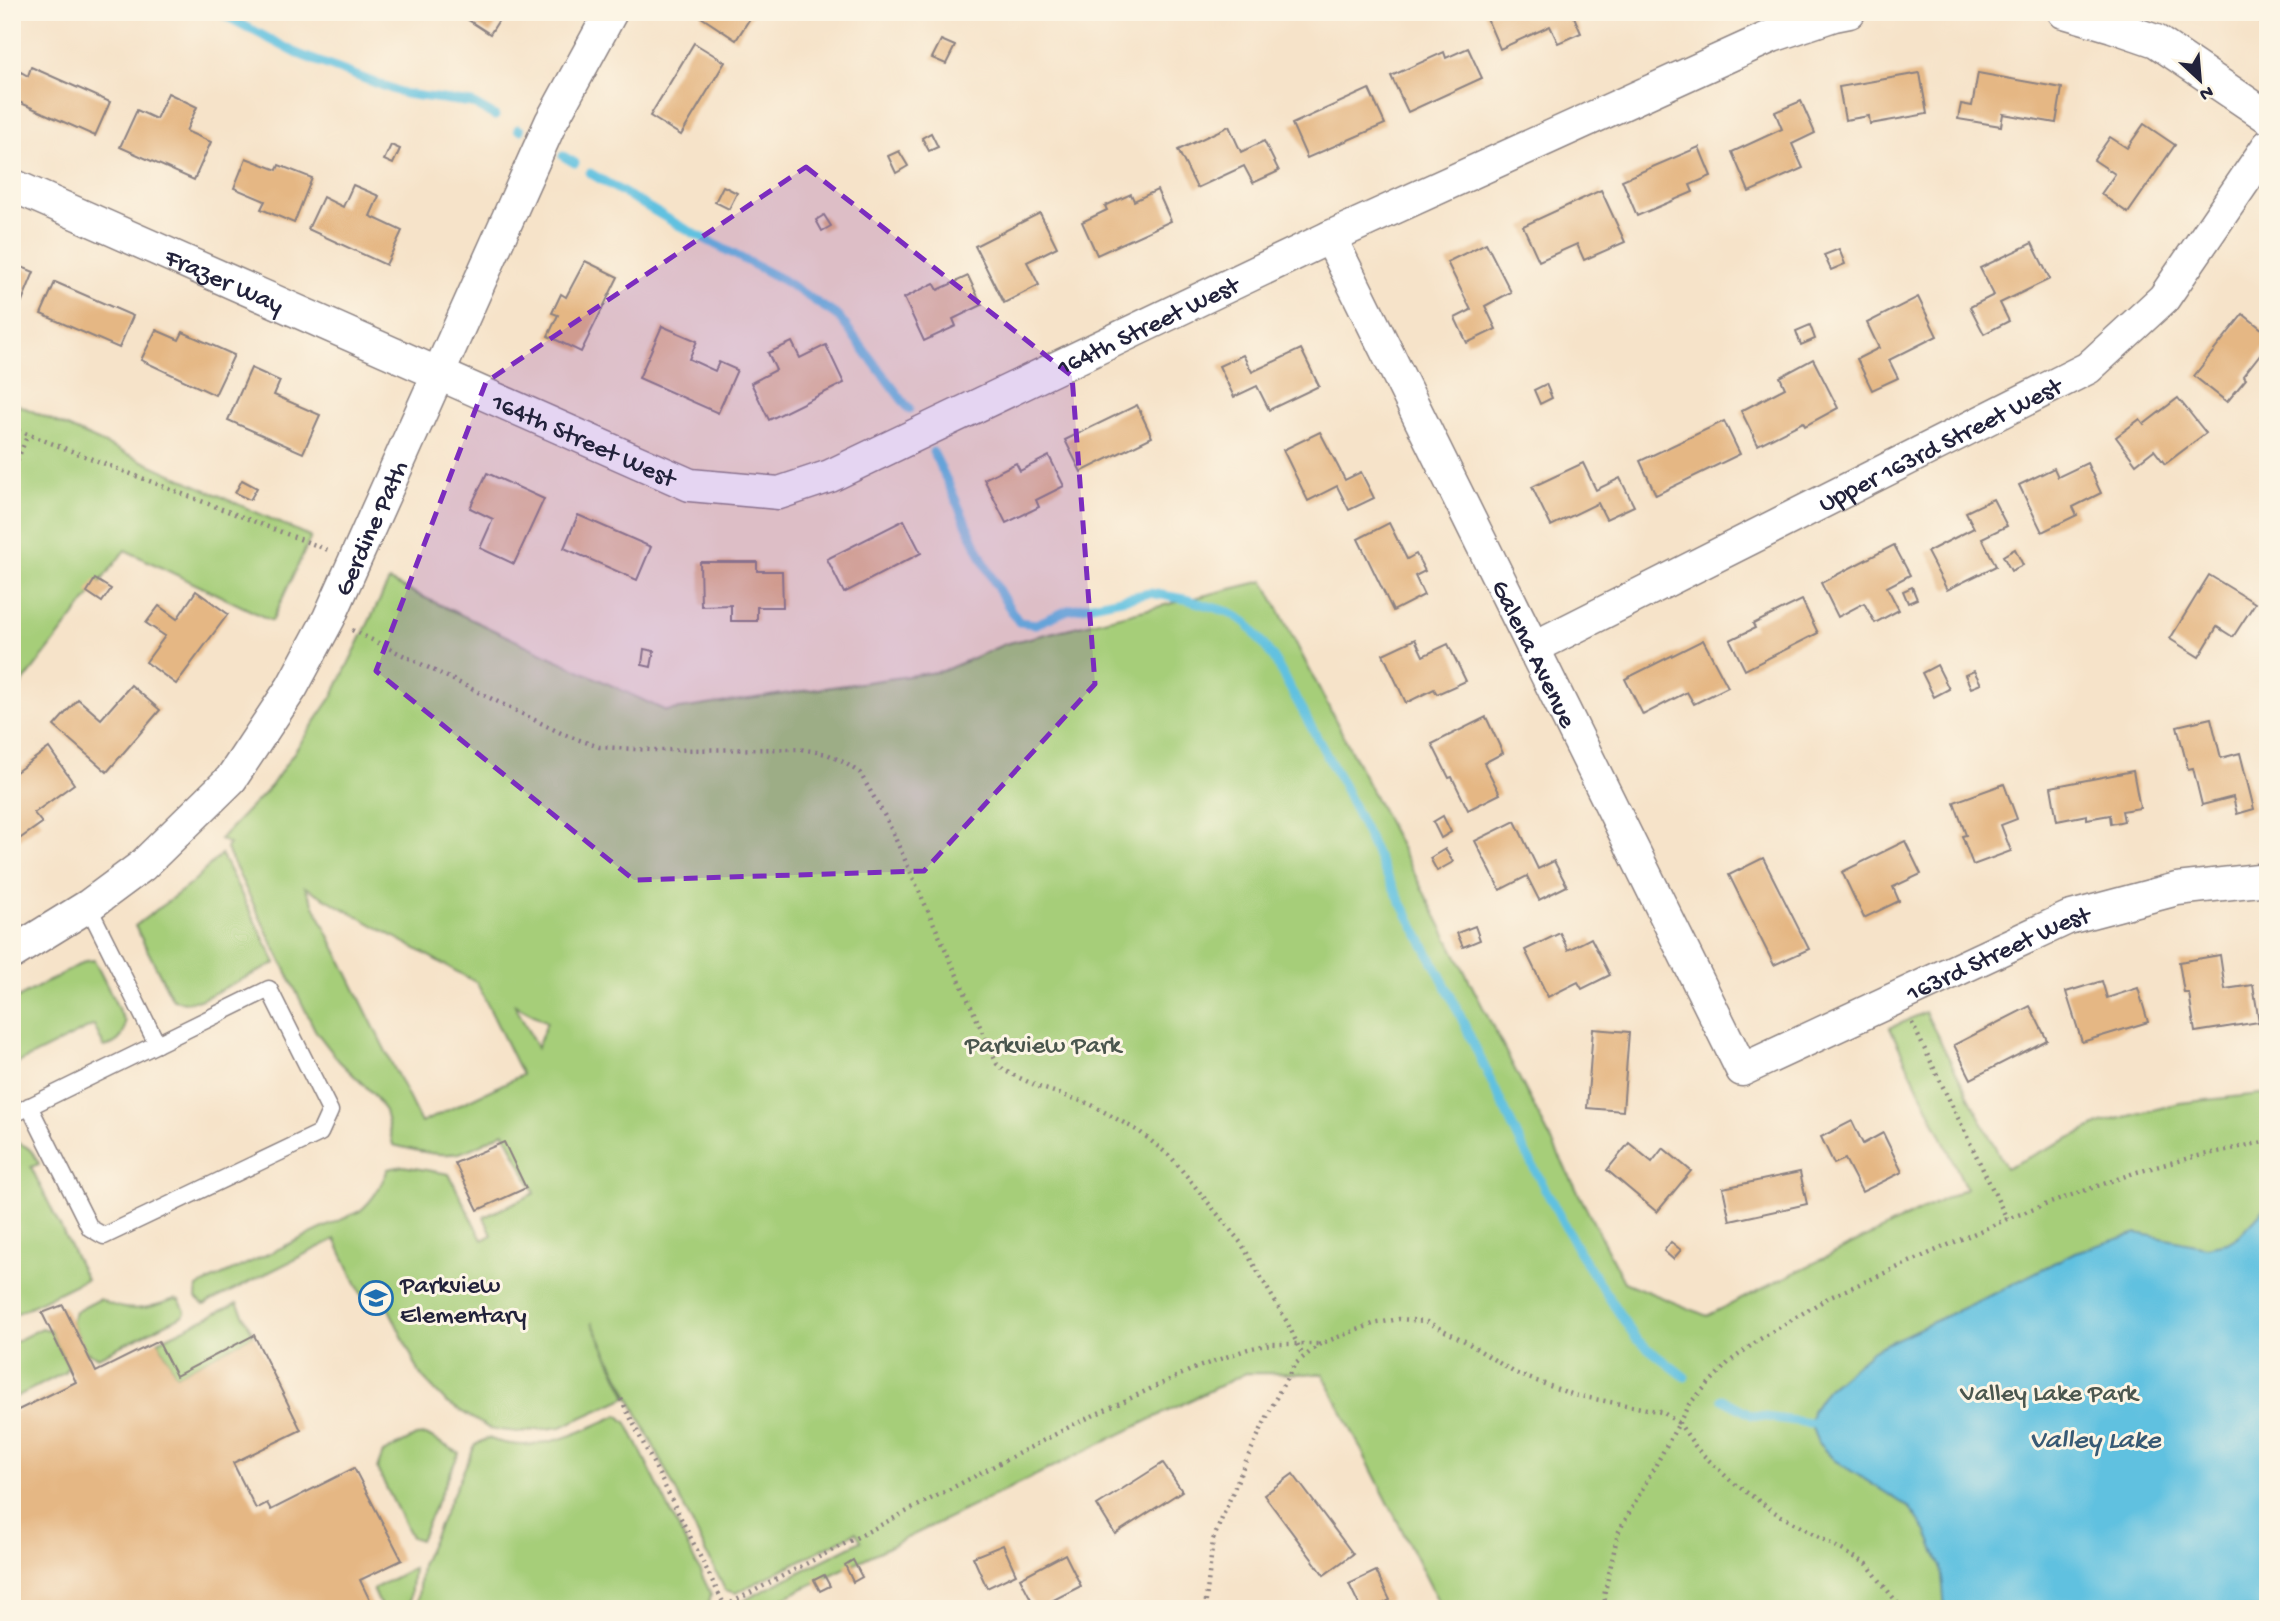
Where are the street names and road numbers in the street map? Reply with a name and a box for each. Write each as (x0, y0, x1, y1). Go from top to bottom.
street label: Frazer Way (158, 243, 288, 323)
street label: 164th Street West (1052, 271, 1247, 386)
street label: Upper 163rd Street West (1814, 372, 2070, 521)
street label: 164th Street West (485, 388, 682, 498)
street label: Gerdine Path (330, 457, 418, 602)
street label: Galena Avenue (1482, 576, 1582, 735)
street label: 163rd Street West (1902, 901, 2096, 1012)

